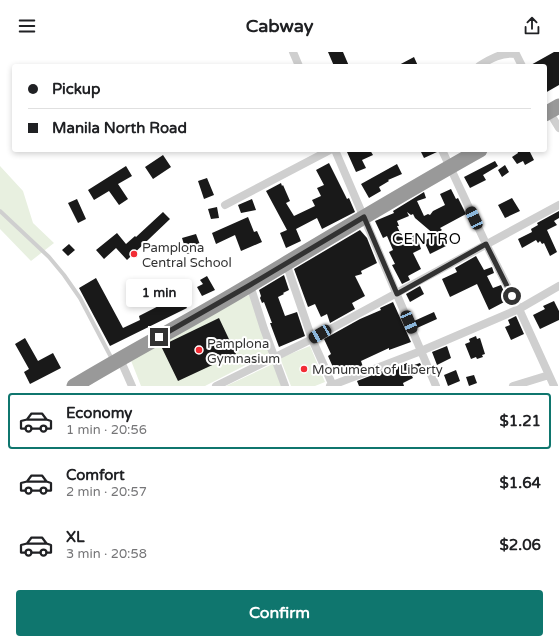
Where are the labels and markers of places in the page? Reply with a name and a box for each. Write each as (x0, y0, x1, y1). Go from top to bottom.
place label: Pamplona Central School (142, 240, 232, 271)
marker: Pamplona Central School (129, 249, 139, 259)
place label: Pamplona Gymnasium (207, 336, 280, 367)
marker: Pamplona Gymnasium (194, 345, 204, 355)
place label: Monument of Liberty (312, 362, 443, 378)
marker: Monument of Liberty (299, 364, 309, 374)

